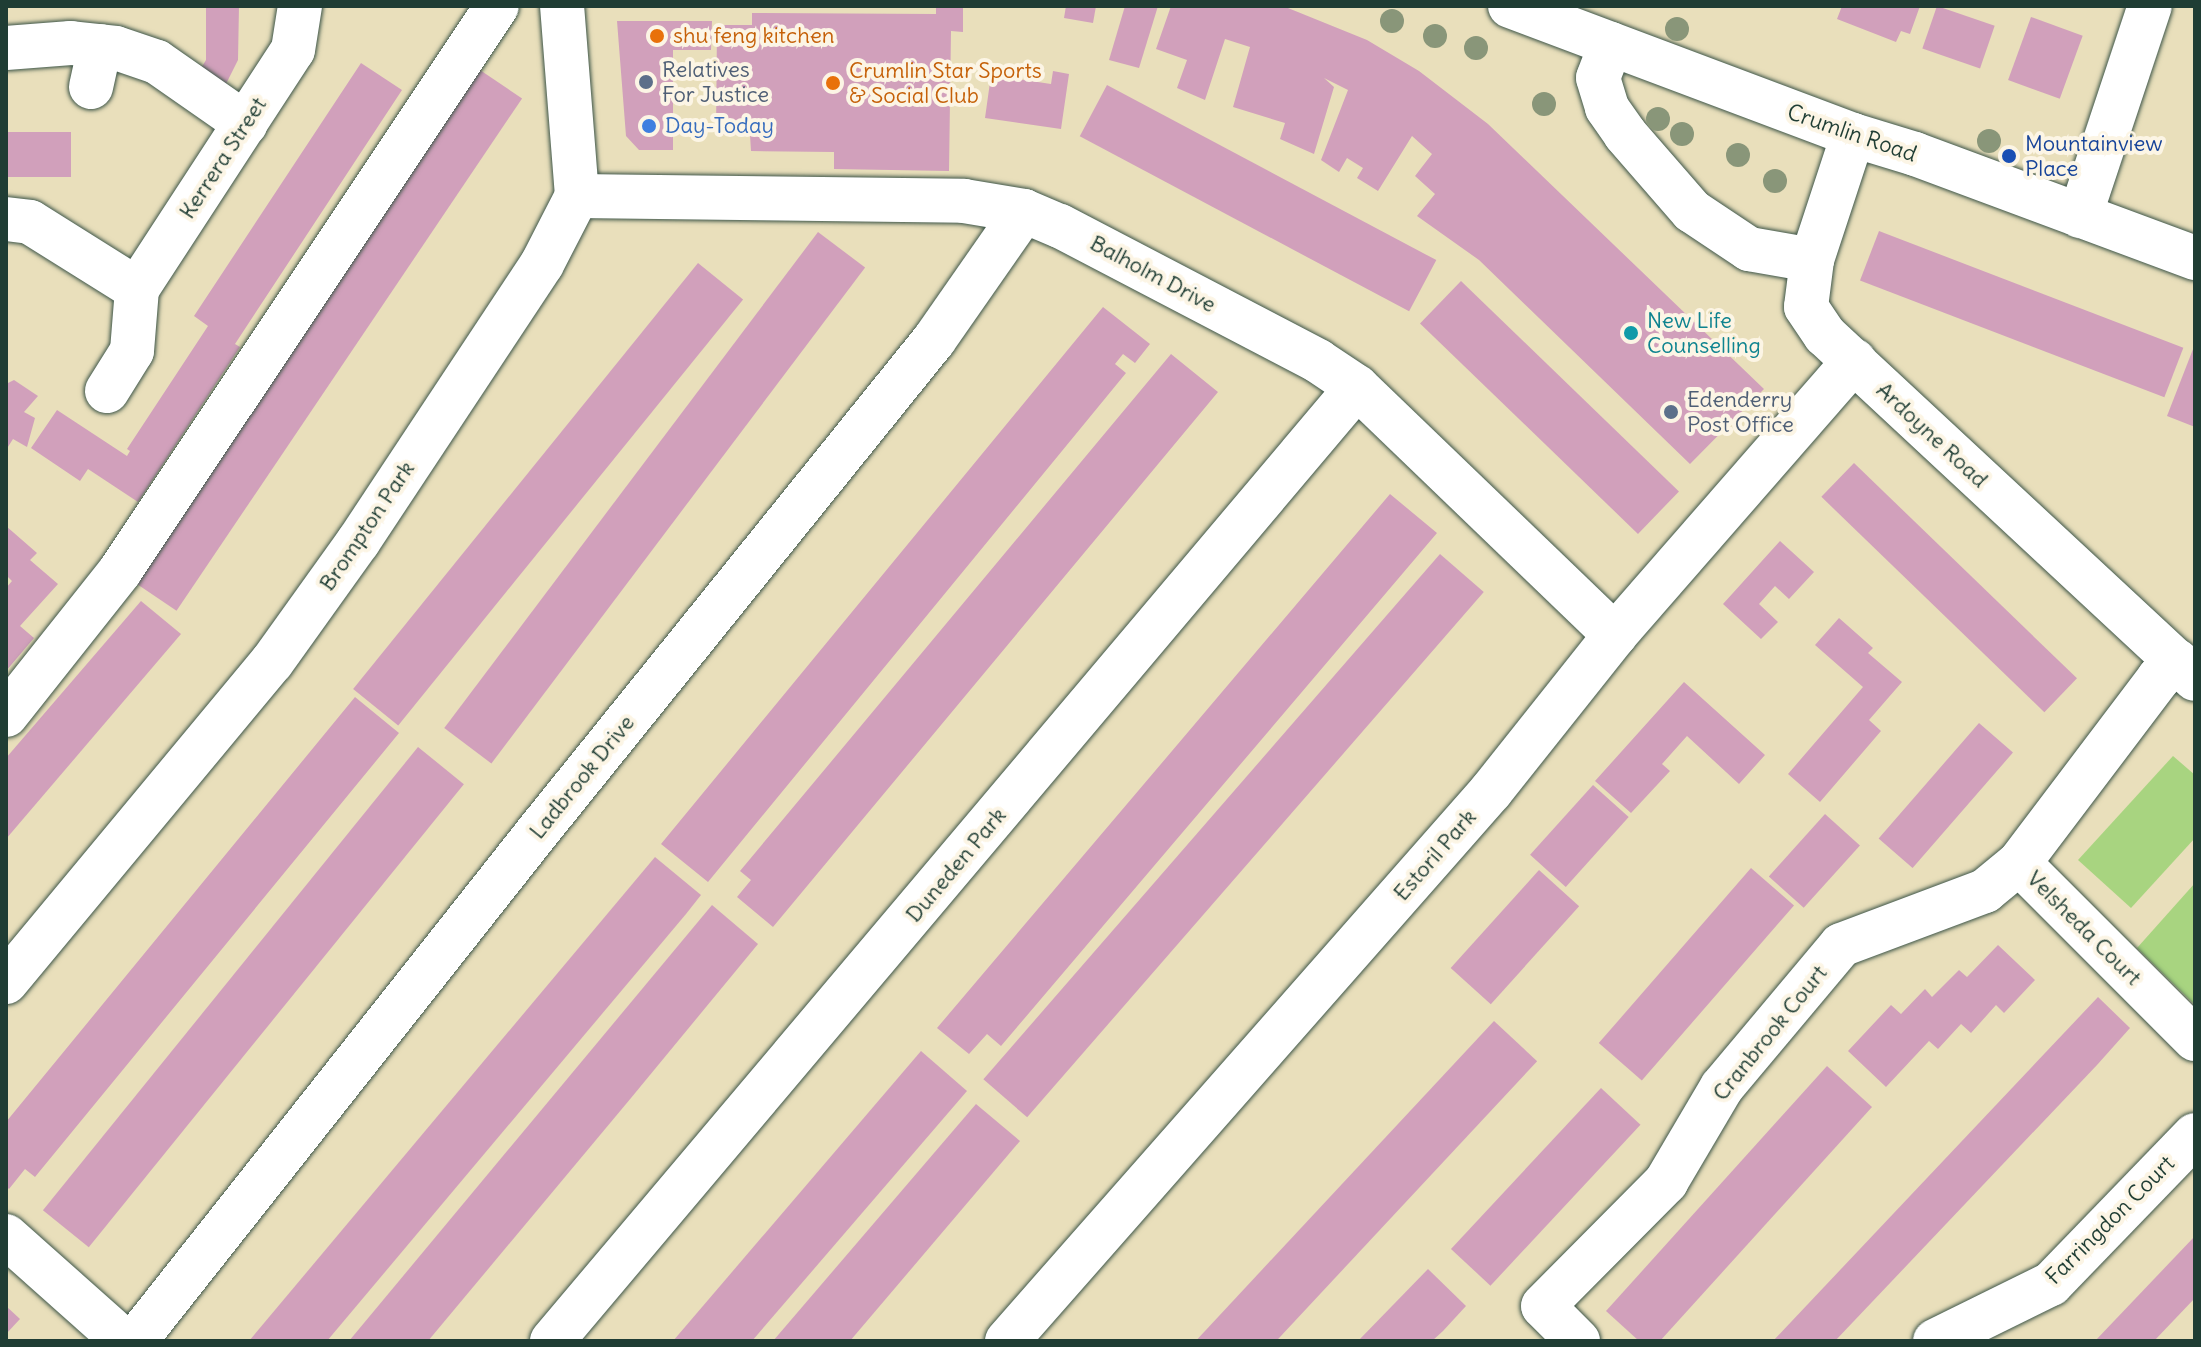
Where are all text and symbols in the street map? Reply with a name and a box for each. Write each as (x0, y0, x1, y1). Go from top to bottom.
place label: shu feng kitchen (673, 23, 834, 49)
marker: shu feng kitchen (648, 27, 666, 45)
place label: Relatives For Justice (662, 56, 769, 108)
place label: Crumlin Star Sports & Social Club (849, 57, 1042, 108)
marker: Relatives For Justice (637, 73, 655, 91)
marker: Crumlin Star Sports & Social Club (824, 74, 842, 92)
street label: Kerrera Street (174, 92, 272, 224)
street label: Crumlin Road (1784, 99, 1920, 167)
place label: Day-Today (665, 113, 774, 139)
marker: Day-Today (640, 117, 658, 135)
place label: Mountainview Place (2025, 130, 2163, 182)
marker: Mountainview Place (2000, 147, 2018, 165)
street label: Balholm Drive (1086, 230, 1220, 318)
place label: New Life Counselling (1647, 307, 1761, 358)
marker: New Life Counselling (1622, 324, 1640, 342)
street label: Ardoyne Road (1871, 377, 1993, 493)
place label: Edenderry Post Office (1687, 386, 1794, 438)
marker: Edenderry Post Office (1662, 403, 1680, 421)
street label: Brompton Park (314, 456, 420, 596)
street label: Ladbrook Drive (524, 710, 640, 844)
street label: Duneden Park (901, 802, 1011, 928)
street label: Estoril Park (1388, 804, 1482, 906)
street label: Velsheda Court (2021, 865, 2147, 991)
street label: Cranbrook Court (1707, 960, 1833, 1106)
street label: Farringdon Court (2040, 1150, 2180, 1290)

